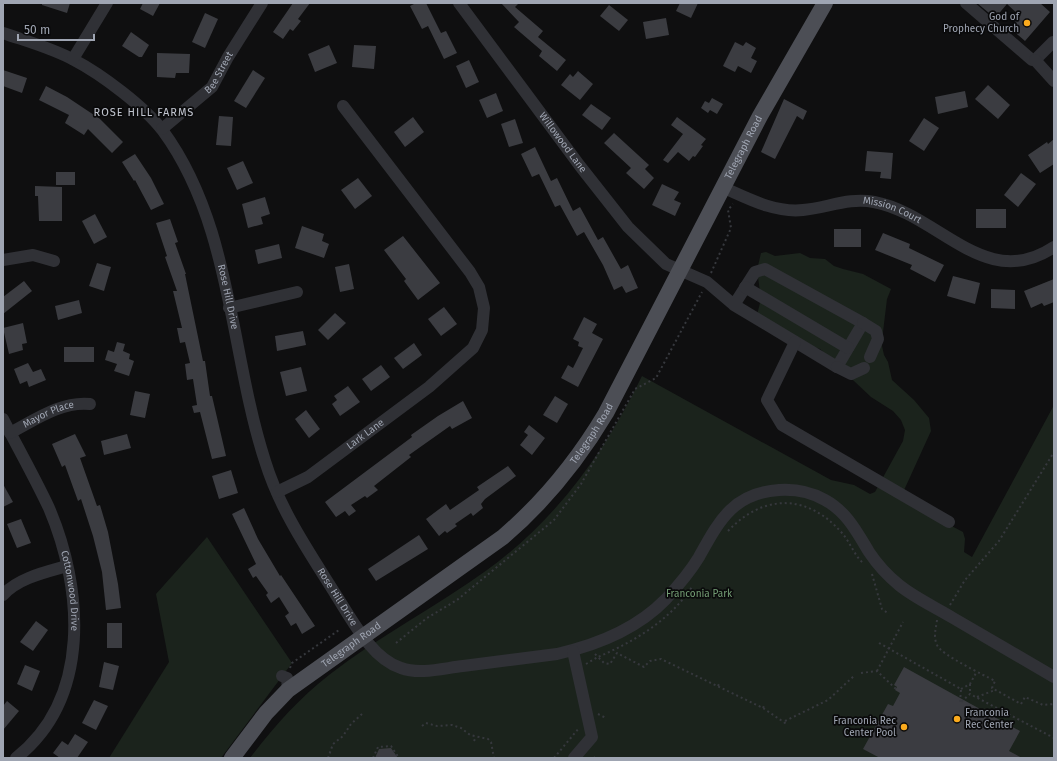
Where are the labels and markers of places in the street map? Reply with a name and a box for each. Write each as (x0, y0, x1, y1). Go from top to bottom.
place label: God of Prophecy Church (943, 11, 1020, 35)
marker: God of Prophecy Church (1022, 18, 1032, 28)
place label: Franconia Rec Center (965, 707, 1013, 731)
marker: Franconia Rec Center (952, 714, 962, 724)
place label: Franconia Rec Center Pool (833, 715, 896, 739)
marker: Franconia Rec Center Pool (899, 722, 909, 732)

